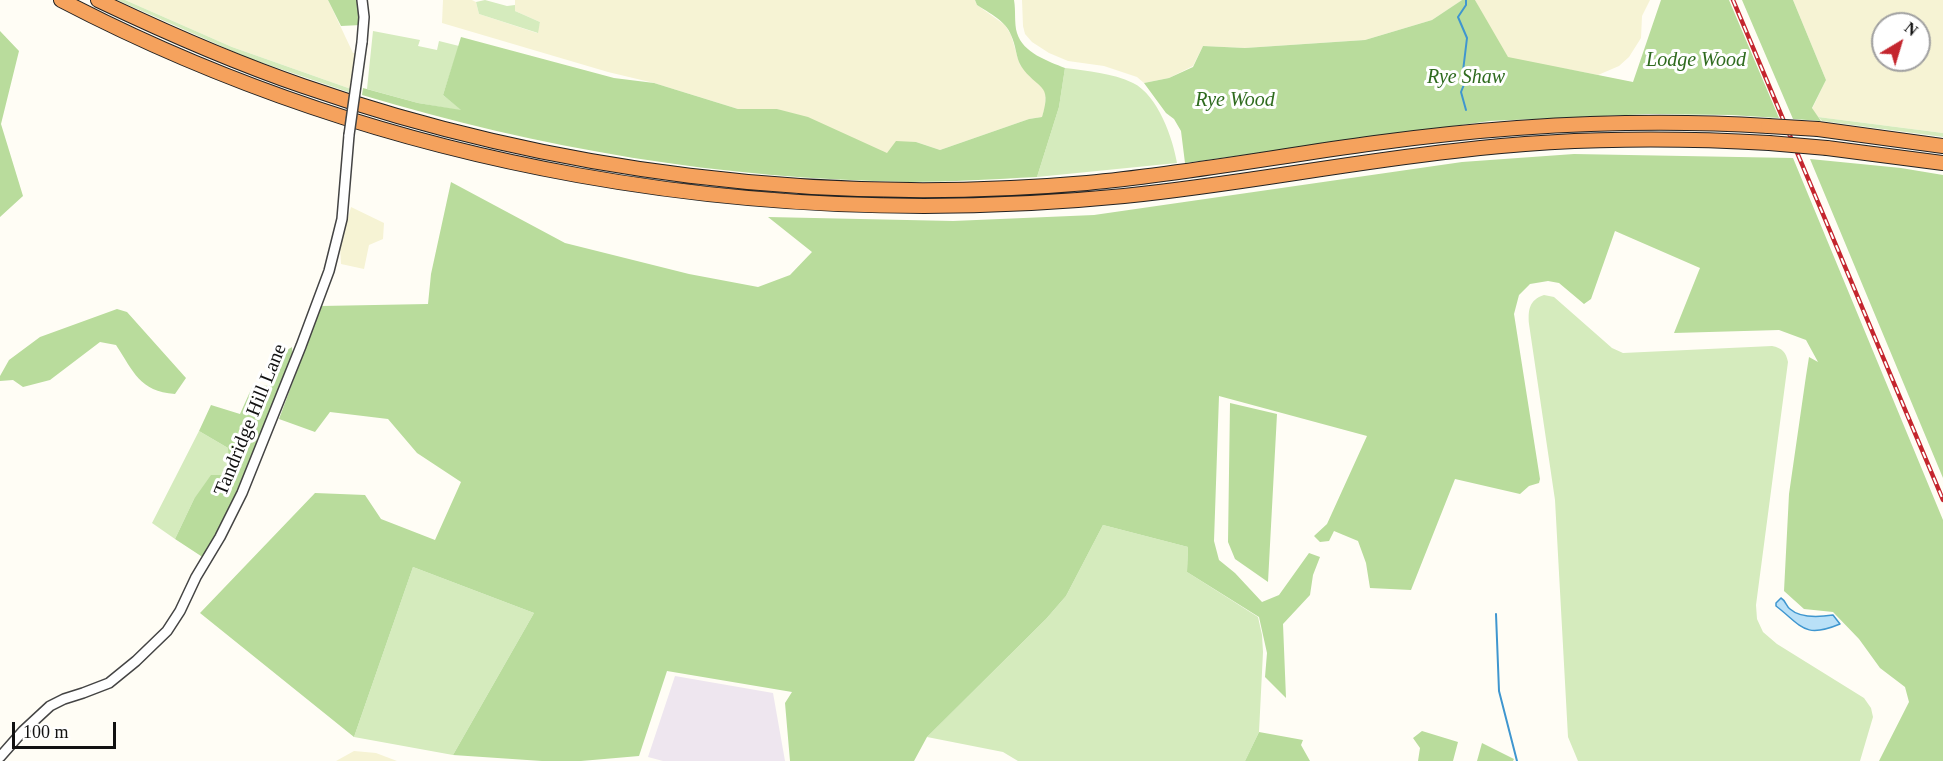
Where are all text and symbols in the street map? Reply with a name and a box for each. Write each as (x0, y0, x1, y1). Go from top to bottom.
north arrow (1871, 12, 1931, 72)
text: N (1901, 19, 1921, 39)
park label: Lodge Wood (1646, 49, 1746, 73)
park label: Rye Shaw (1427, 66, 1505, 90)
park label: Rye Wood (1195, 89, 1275, 113)
street label: Tandridge Hill Lane (210, 340, 292, 500)
scale bar (15, 710, 118, 748)
text: 100 m (23, 722, 69, 742)

